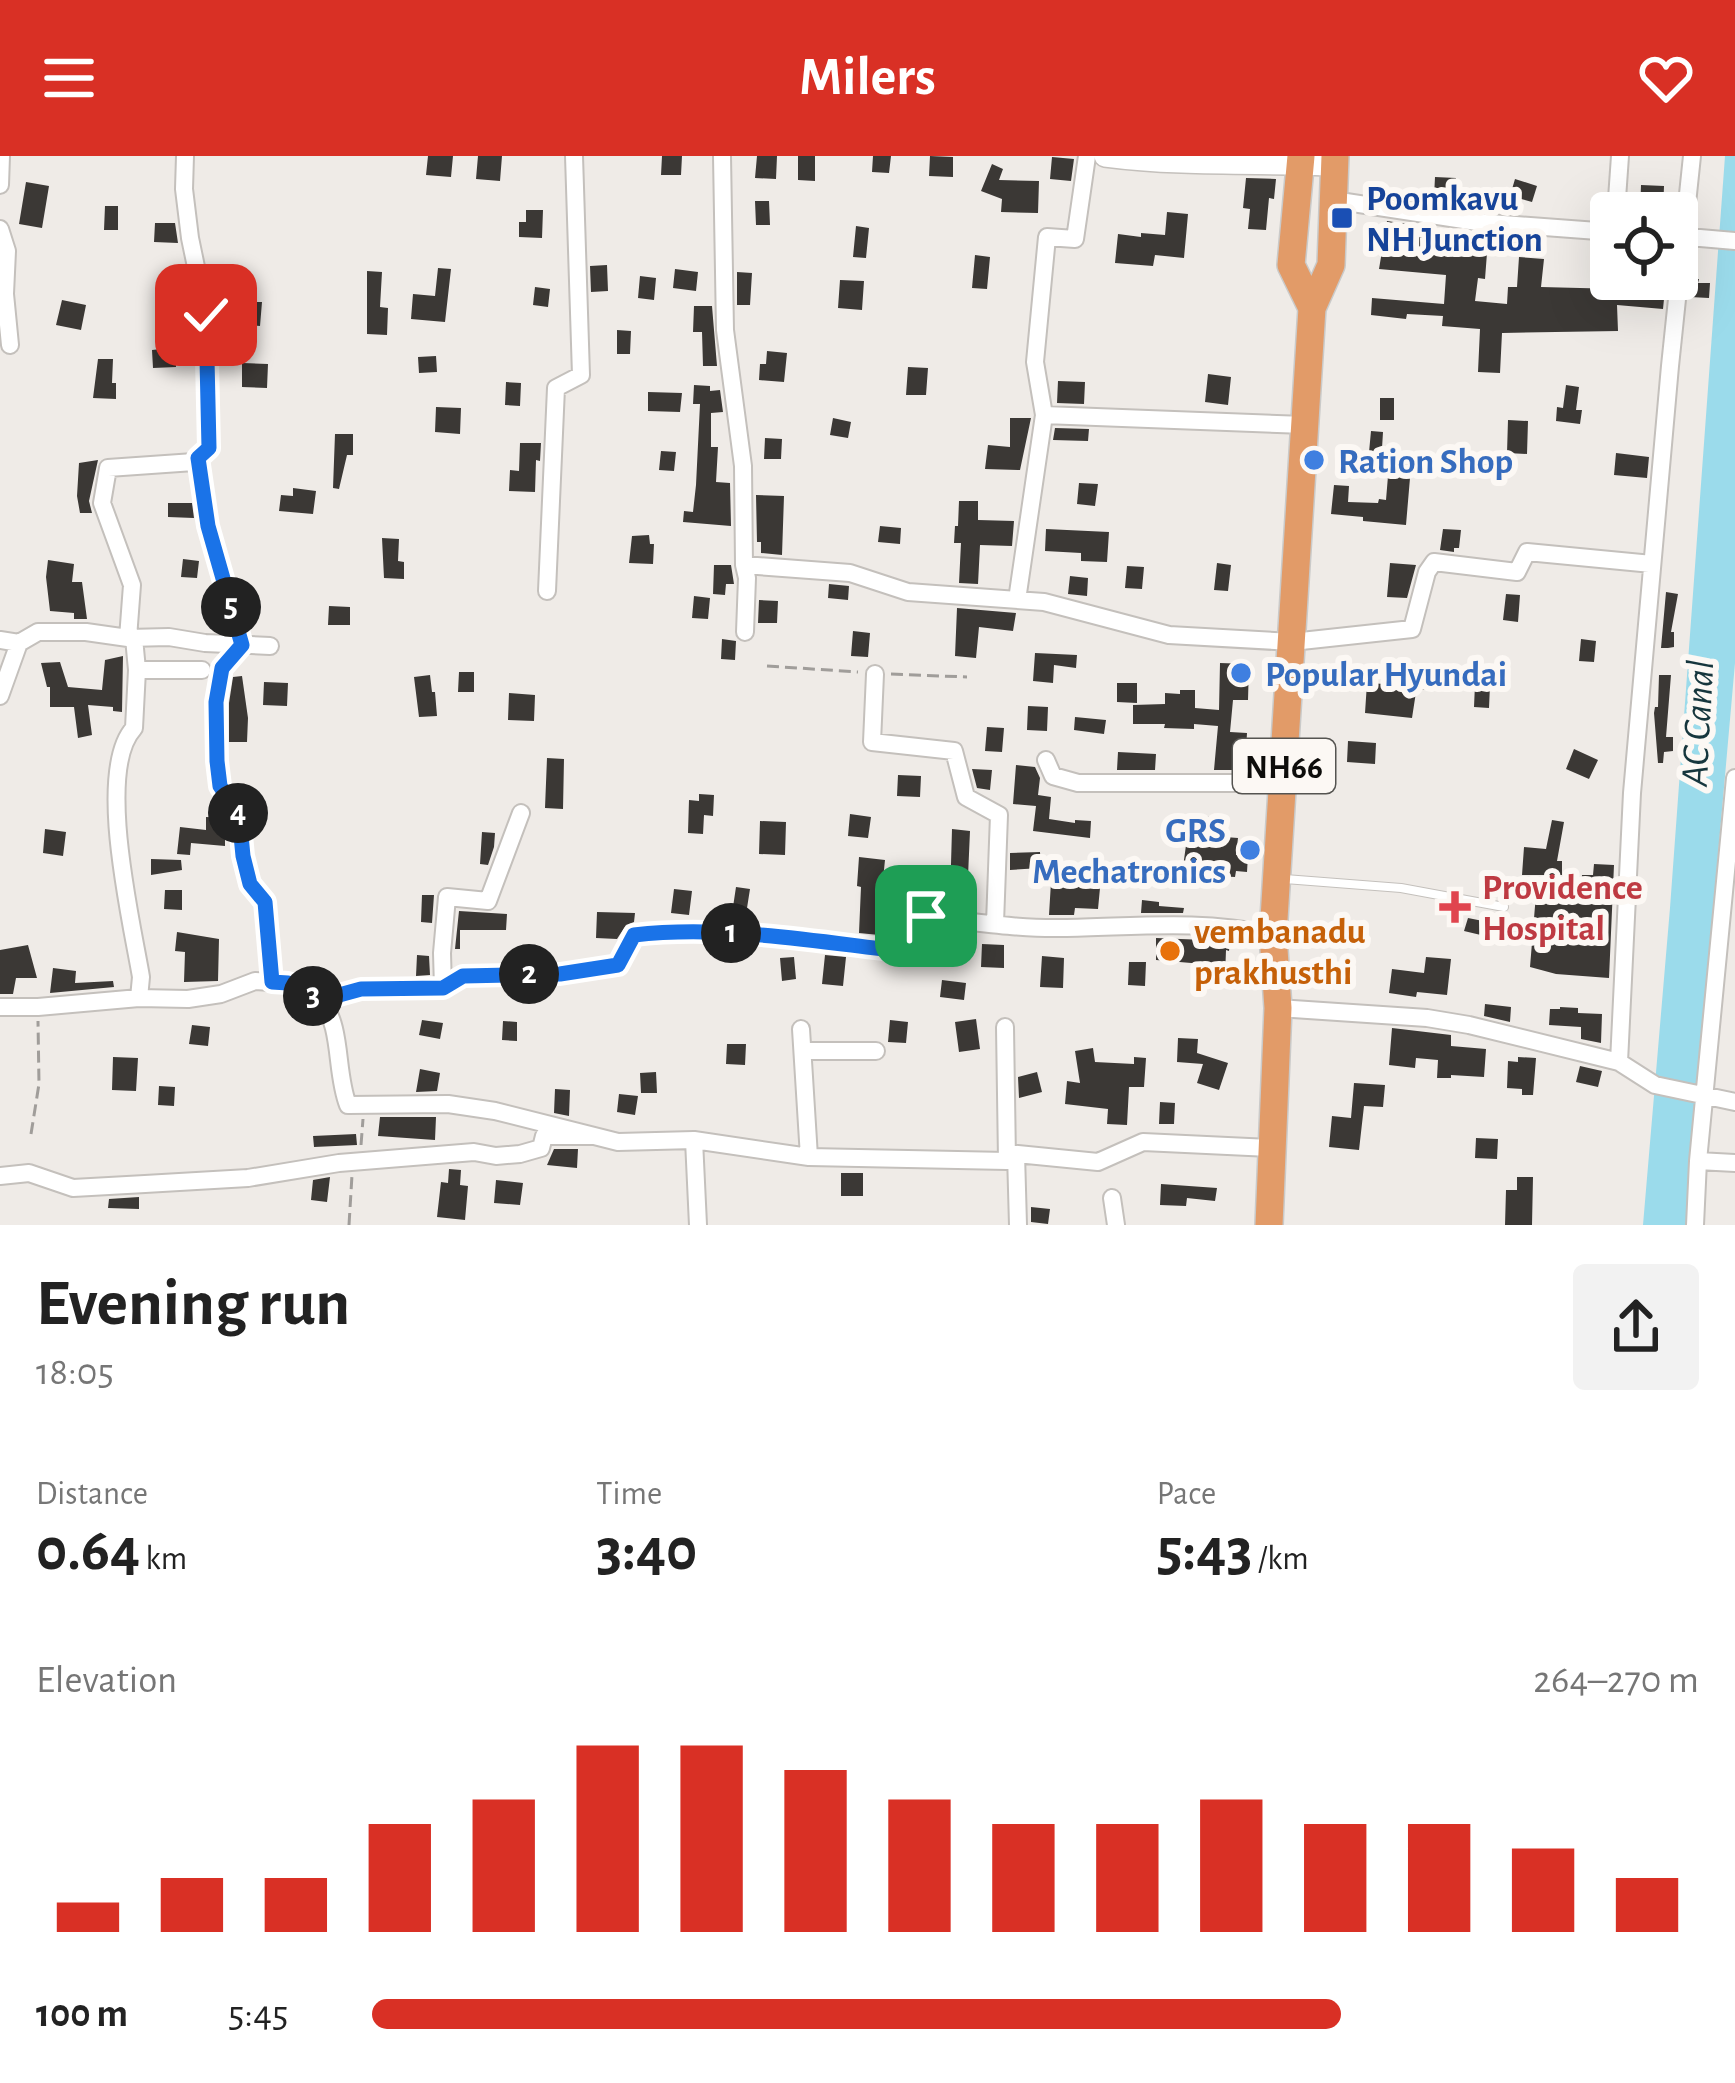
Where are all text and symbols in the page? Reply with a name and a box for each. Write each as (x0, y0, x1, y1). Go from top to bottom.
icon: menu (36, 45, 102, 111)
icon: heart (1633, 45, 1699, 111)
text: Milers (799, 51, 936, 105)
place label: Poomkavu NH Junction (1366, 181, 1543, 258)
map controls (1590, 192, 1698, 300)
button: locate (1590, 192, 1698, 300)
marker: Poomkavu NH Junction (1329, 205, 1355, 231)
pin (155, 264, 257, 366)
icon: check (173, 282, 239, 348)
place label: Ration Shop (1338, 444, 1513, 480)
marker: Ration Shop (1301, 447, 1327, 473)
pin: 5 (201, 577, 261, 637)
text: 5 (224, 590, 238, 623)
place label: Popular Hyundai (1265, 657, 1507, 693)
water label: AC Canal (1676, 659, 1721, 789)
marker: Popular Hyundai (1228, 660, 1254, 686)
road number: NH66 (1233, 739, 1335, 793)
pin: 4 (208, 783, 268, 843)
text: 4 (230, 796, 246, 829)
place label: GRS Mechatronics (1032, 813, 1226, 890)
marker: GRS Mechatronics (1237, 837, 1263, 863)
pin (875, 865, 977, 967)
place label: Providence Hospital (1482, 870, 1643, 947)
icon: arrive (893, 883, 959, 949)
marker: Providence Hospital (1439, 891, 1471, 923)
pin: 1 (701, 903, 761, 963)
place label: vembanadu prakhusthi (1194, 914, 1366, 991)
text: 1 (725, 916, 737, 949)
marker: vembanadu prakhusthi (1157, 938, 1183, 964)
pin: 2 (499, 944, 559, 1004)
text: 2 (521, 957, 537, 990)
pin: 3 (283, 966, 343, 1026)
text: 3 (306, 979, 320, 1012)
button: share (1573, 1264, 1699, 1390)
text: Evening run (36, 1271, 350, 1337)
text: 18:05 (36, 1353, 114, 1392)
text: Distance (36, 1478, 148, 1511)
text: Time (596, 1478, 662, 1511)
text: Pace (1157, 1478, 1216, 1511)
text: 0.64 (36, 1521, 140, 1581)
text: 3:40 (596, 1521, 697, 1581)
text: 5:43 (1157, 1521, 1252, 1581)
text: km (140, 1543, 187, 1576)
text: /km (1252, 1543, 1309, 1576)
text: Elevation (36, 1661, 177, 1700)
text: 264–270 m (1533, 1661, 1699, 1700)
text: 100 m (36, 1995, 128, 2034)
text: 5:45 (228, 1995, 288, 2034)

